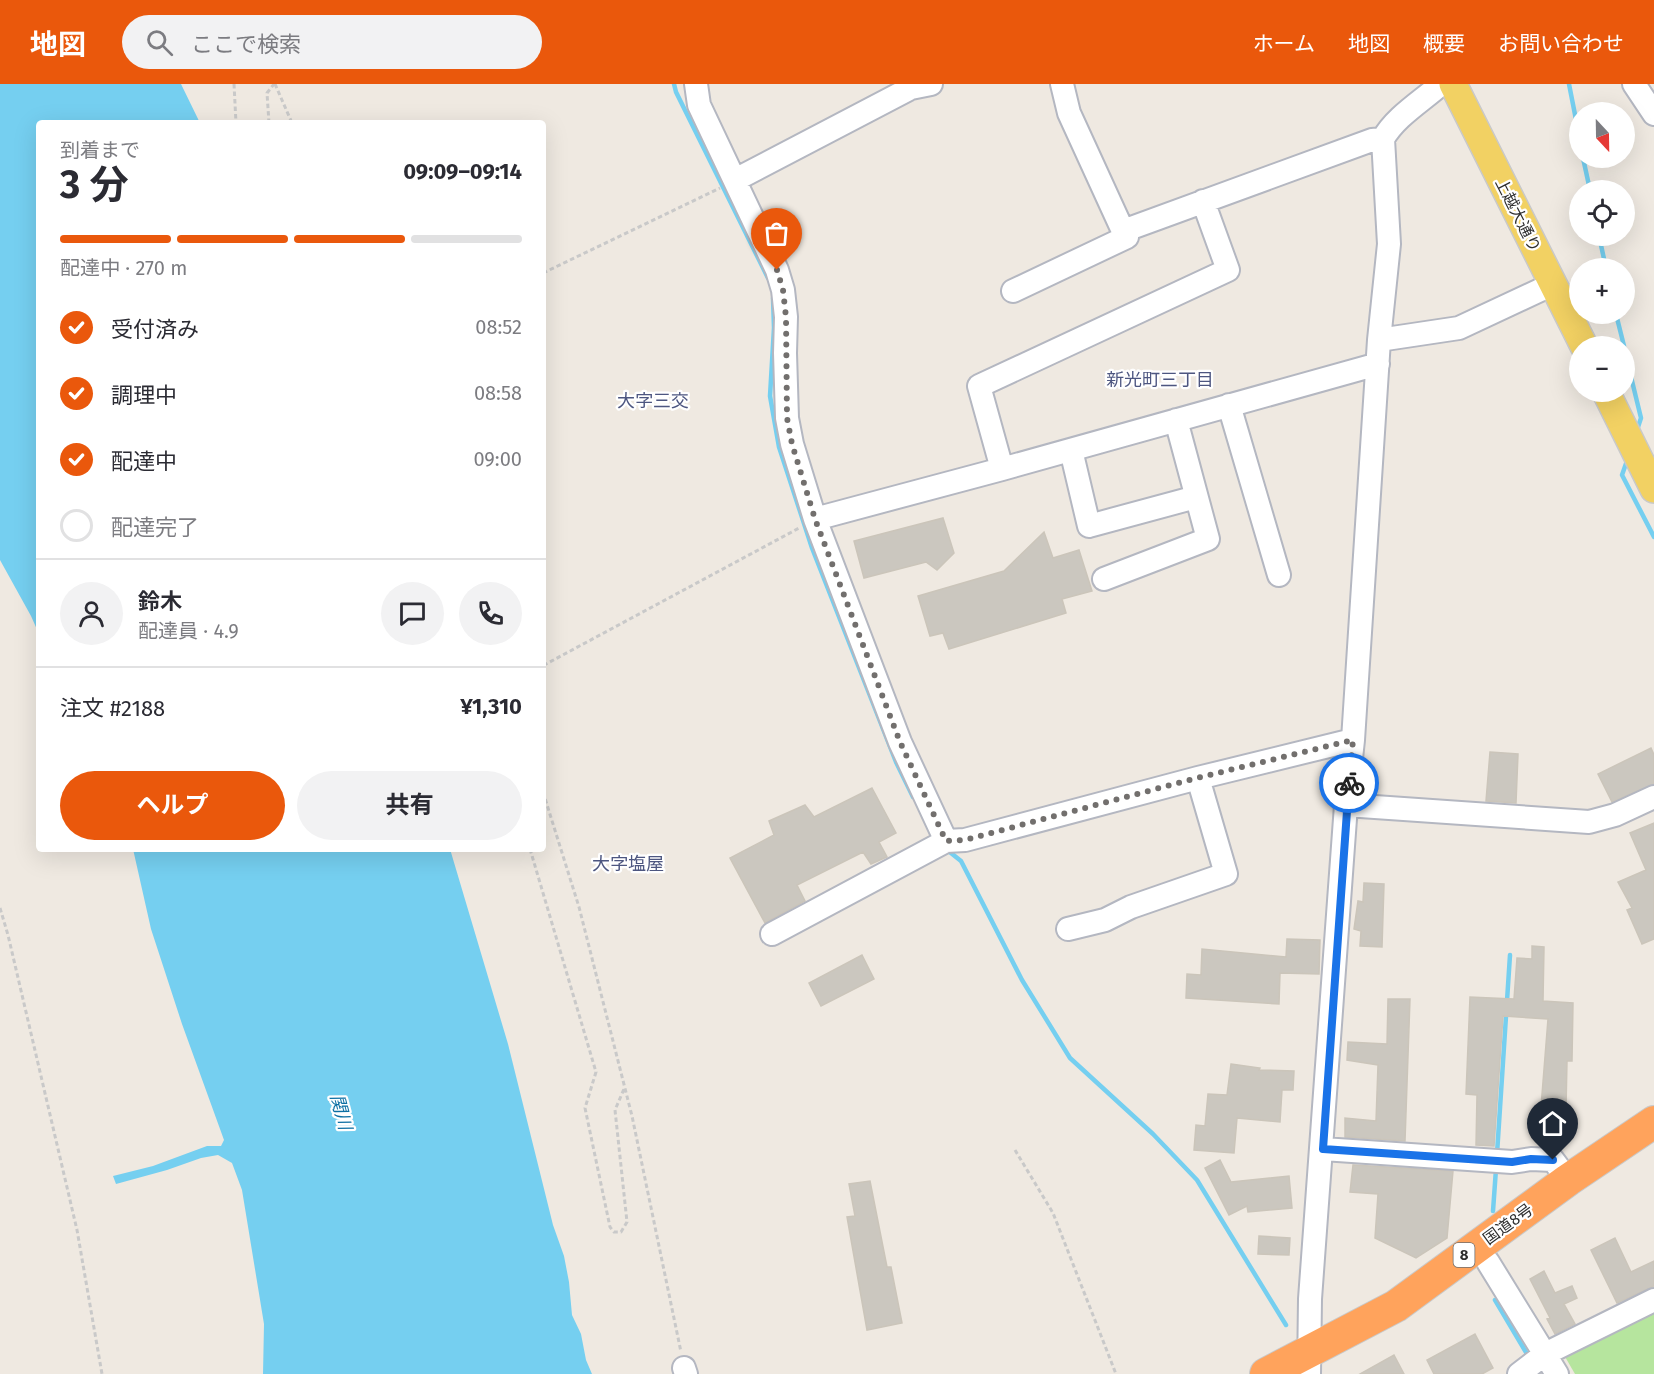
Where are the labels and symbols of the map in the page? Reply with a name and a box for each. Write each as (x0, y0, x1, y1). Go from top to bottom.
north arrow (1569, 102, 1635, 168)
street label: 上越大通り (1491, 175, 1545, 255)
pin (751, 208, 802, 270)
district label: 新光町三丁目 (1106, 369, 1214, 391)
district label: 大字三交 (617, 390, 689, 412)
courier (1319, 753, 1379, 813)
district label: 大字塩屋 (592, 853, 664, 875)
water label: 関川 (326, 1092, 357, 1134)
pin (1527, 1098, 1578, 1160)
street label: 国道8号 (1479, 1200, 1537, 1248)
road number: 8 (1454, 1243, 1474, 1267)

